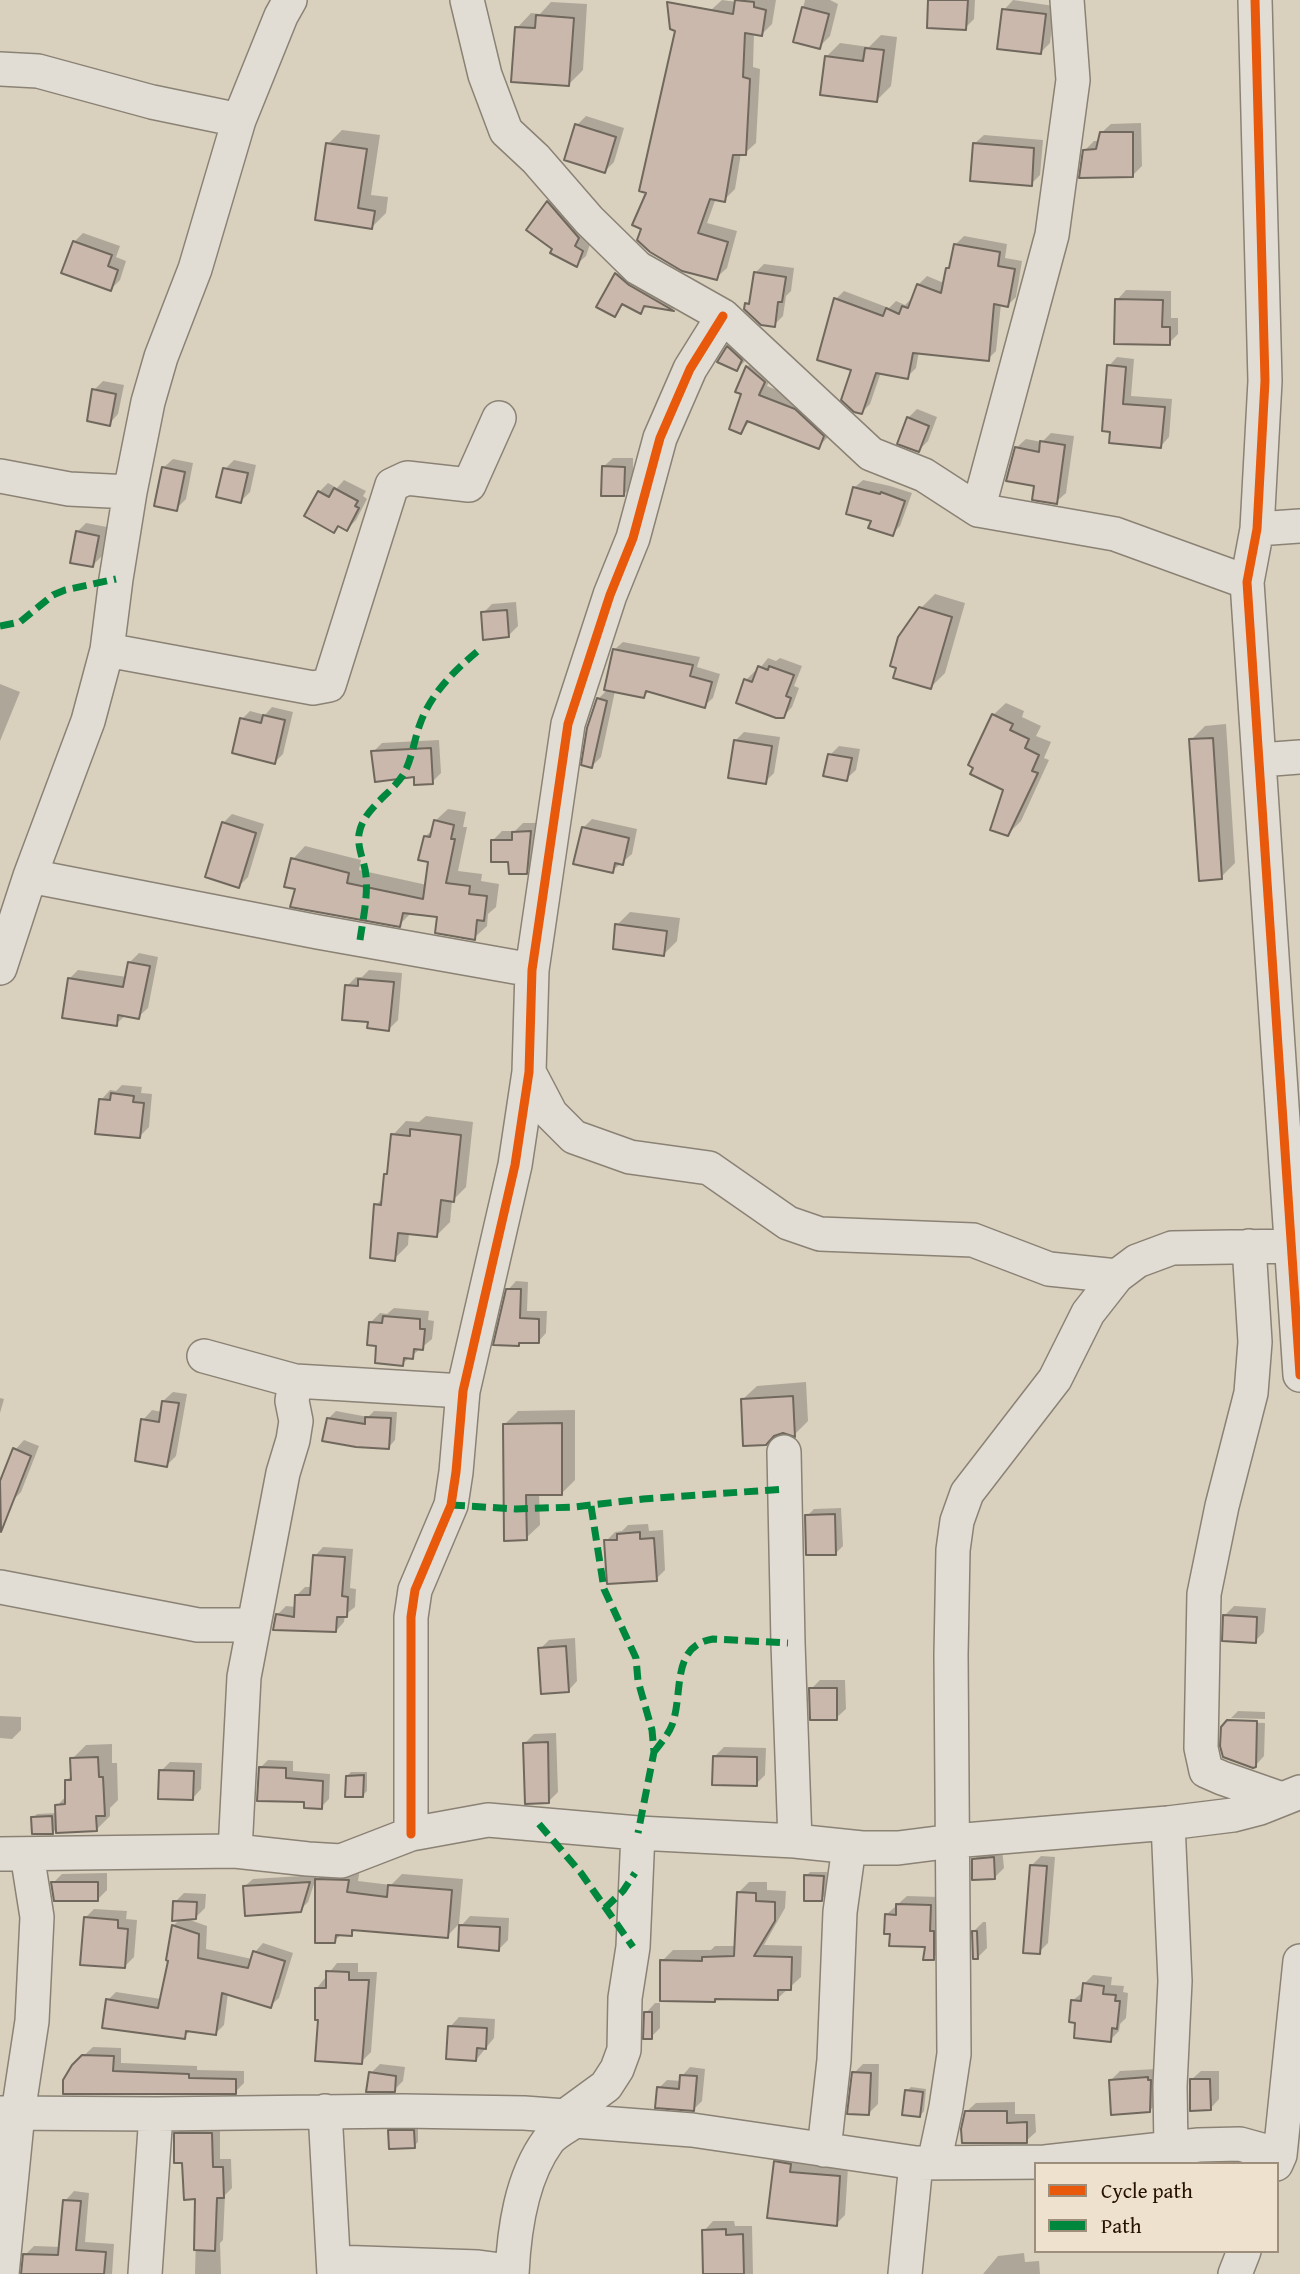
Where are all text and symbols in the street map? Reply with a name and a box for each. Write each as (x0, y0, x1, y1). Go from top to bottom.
legend (1034, 2162, 1279, 2253)
text: Cycle path (1101, 2175, 1193, 2206)
text: Path (1101, 2210, 1141, 2241)

